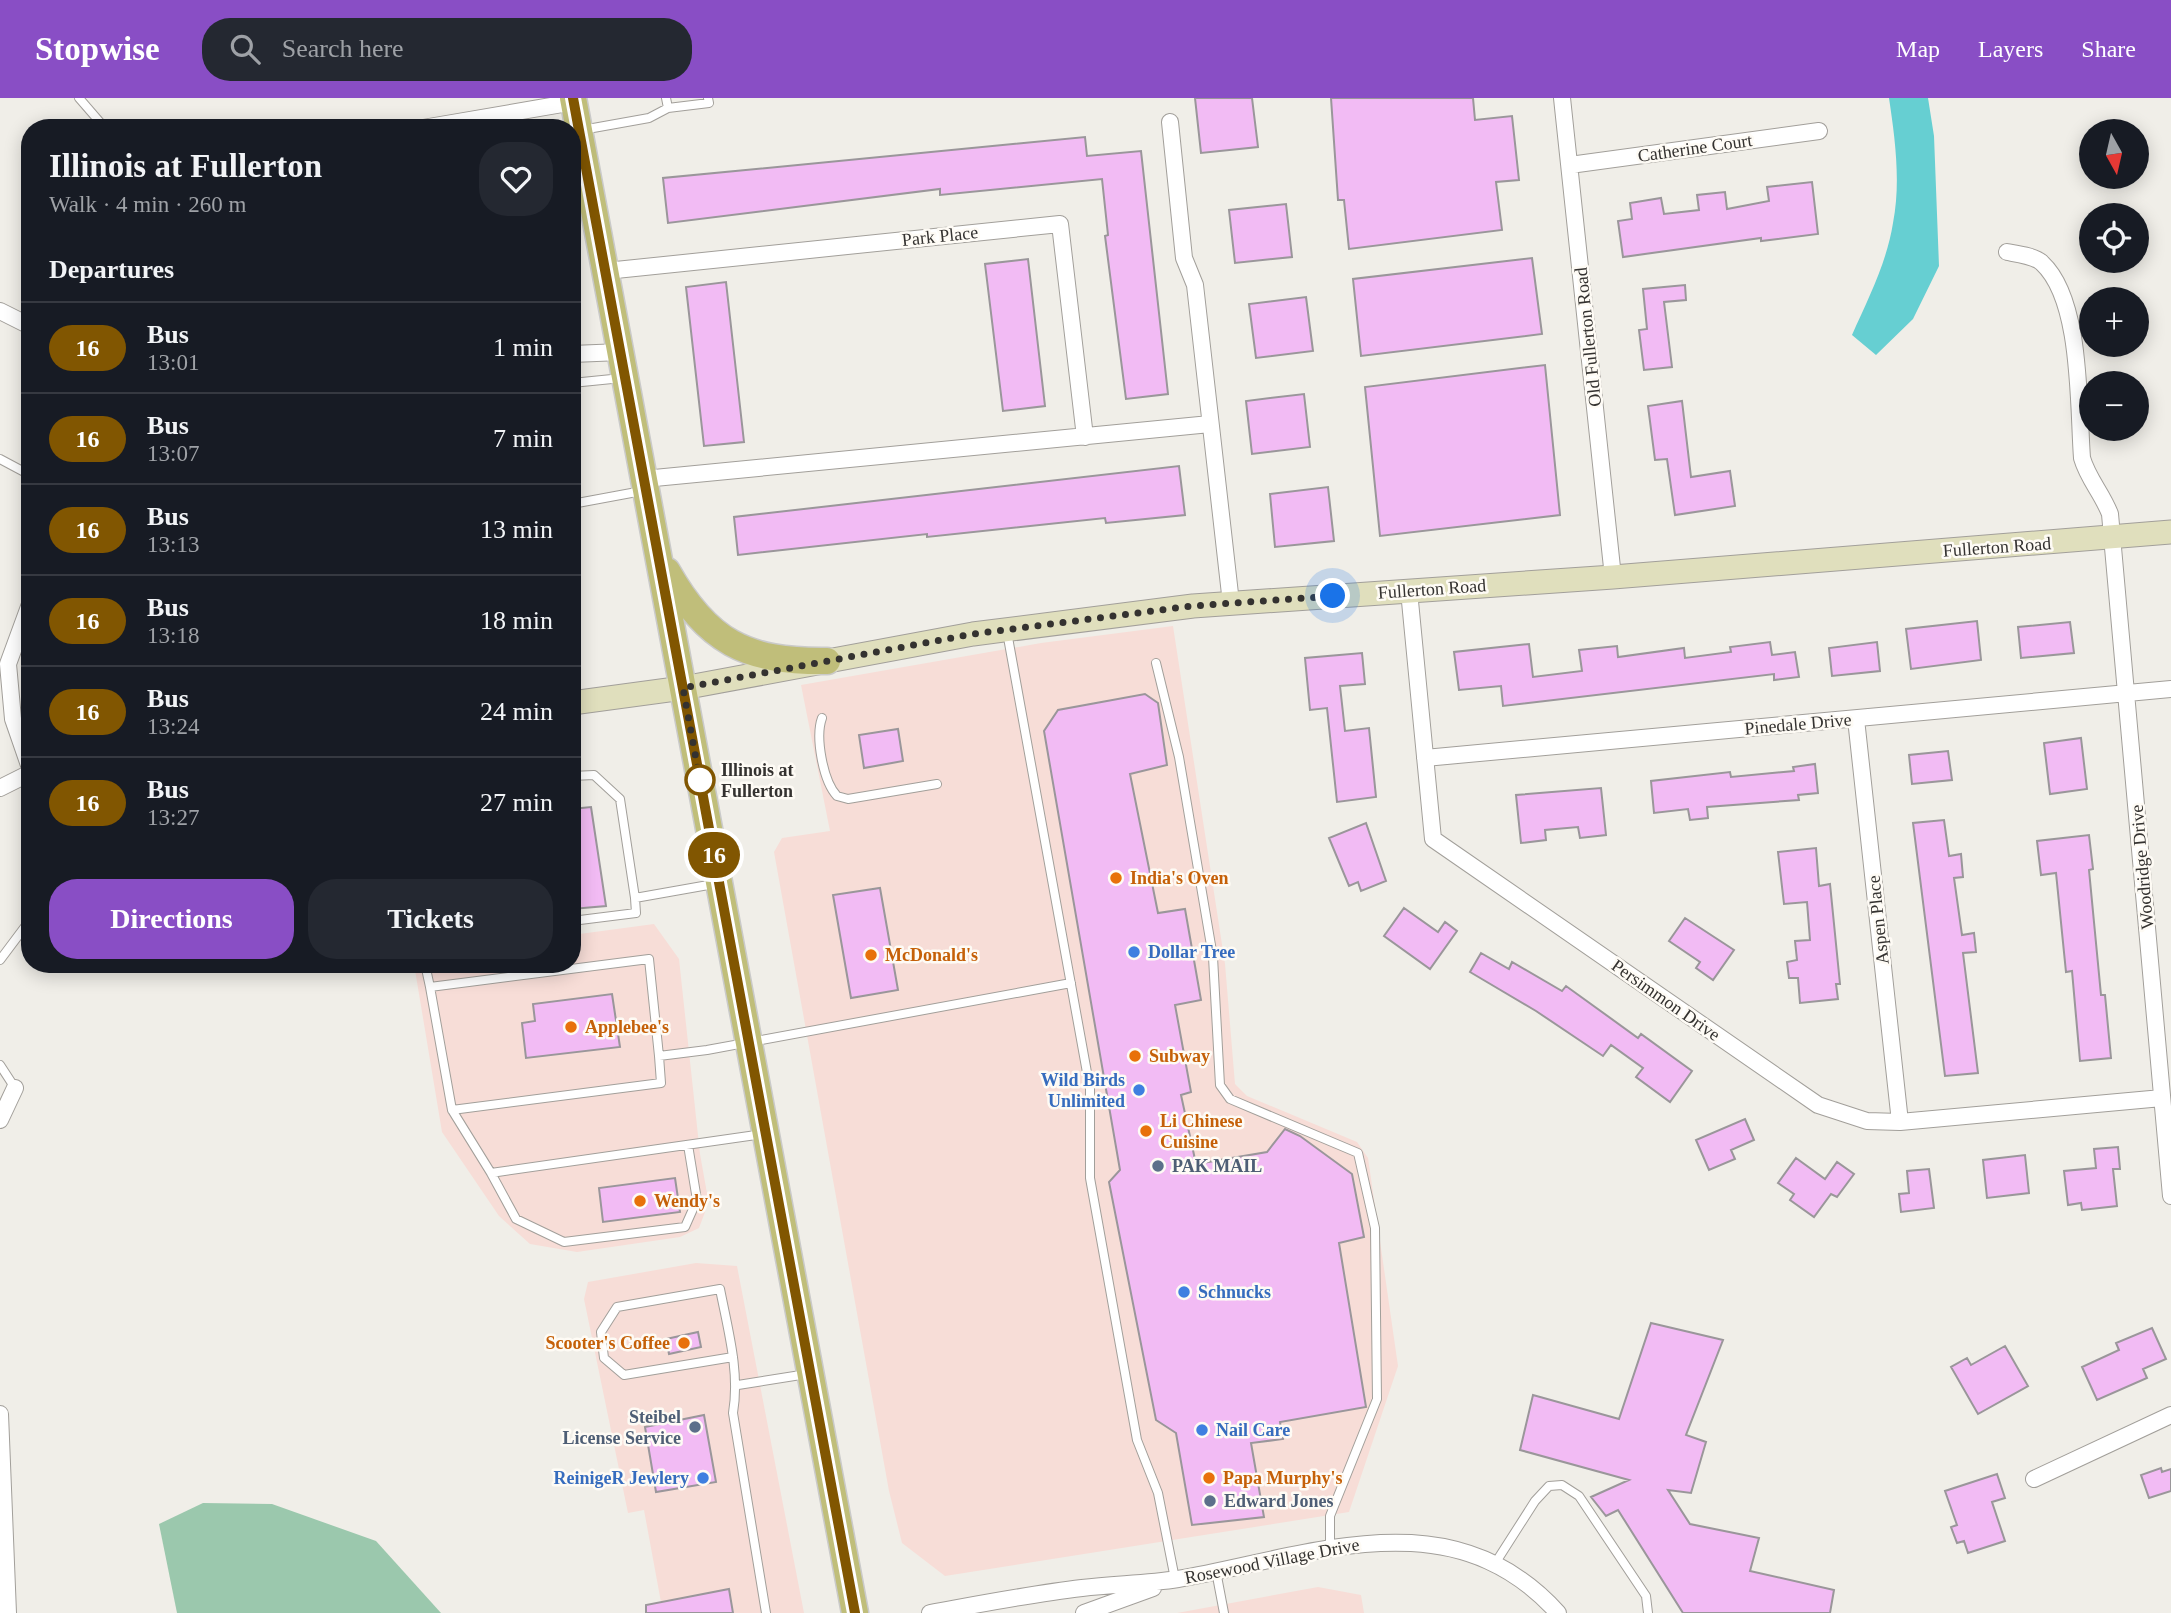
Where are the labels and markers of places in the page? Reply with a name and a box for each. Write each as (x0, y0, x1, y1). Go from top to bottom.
place label: Illinois at Fullerton (721, 760, 794, 801)
marker: Illinois at Fullerton (685, 765, 715, 795)
place label: India's Oven (1130, 868, 1229, 888)
marker: India's Oven (1108, 870, 1124, 886)
place label: Dollar Tree (1148, 942, 1235, 962)
marker: Dollar Tree (1126, 944, 1142, 960)
place label: McDonald's (885, 945, 978, 965)
marker: McDonald's (863, 947, 879, 963)
place label: Applebee's (585, 1017, 669, 1037)
marker: Applebee's (563, 1019, 579, 1035)
place label: Subway (1149, 1046, 1210, 1066)
marker: Subway (1127, 1048, 1143, 1064)
place label: Wild Birds Unlimited (1041, 1070, 1125, 1111)
marker: Wild Birds Unlimited (1131, 1082, 1147, 1098)
place label: Li Chinese Cuisine (1160, 1111, 1243, 1152)
marker: Li Chinese Cuisine (1138, 1123, 1154, 1139)
place label: PAK MAIL (1172, 1156, 1262, 1176)
marker: PAK MAIL (1150, 1158, 1166, 1174)
place label: Wendy's (654, 1191, 720, 1211)
marker: Wendy's (632, 1193, 648, 1209)
place label: Schnucks (1198, 1282, 1271, 1302)
marker: Schnucks (1176, 1284, 1192, 1300)
place label: Scooter's Coffee (546, 1333, 670, 1353)
marker: Scooter's Coffee (676, 1335, 692, 1351)
place label: Steibel License Service (563, 1407, 681, 1448)
marker: Steibel License Service (687, 1419, 703, 1435)
place label: Nail Care (1216, 1420, 1290, 1440)
marker: Nail Care (1194, 1422, 1210, 1438)
place label: ReinigeR Jewlery (554, 1468, 689, 1488)
place label: Papa Murphy's (1223, 1468, 1343, 1488)
marker: ReinigeR Jewlery (695, 1470, 711, 1486)
marker: Papa Murphy's (1201, 1470, 1217, 1486)
place label: Edward Jones (1224, 1491, 1334, 1511)
marker: Edward Jones (1202, 1493, 1218, 1509)

